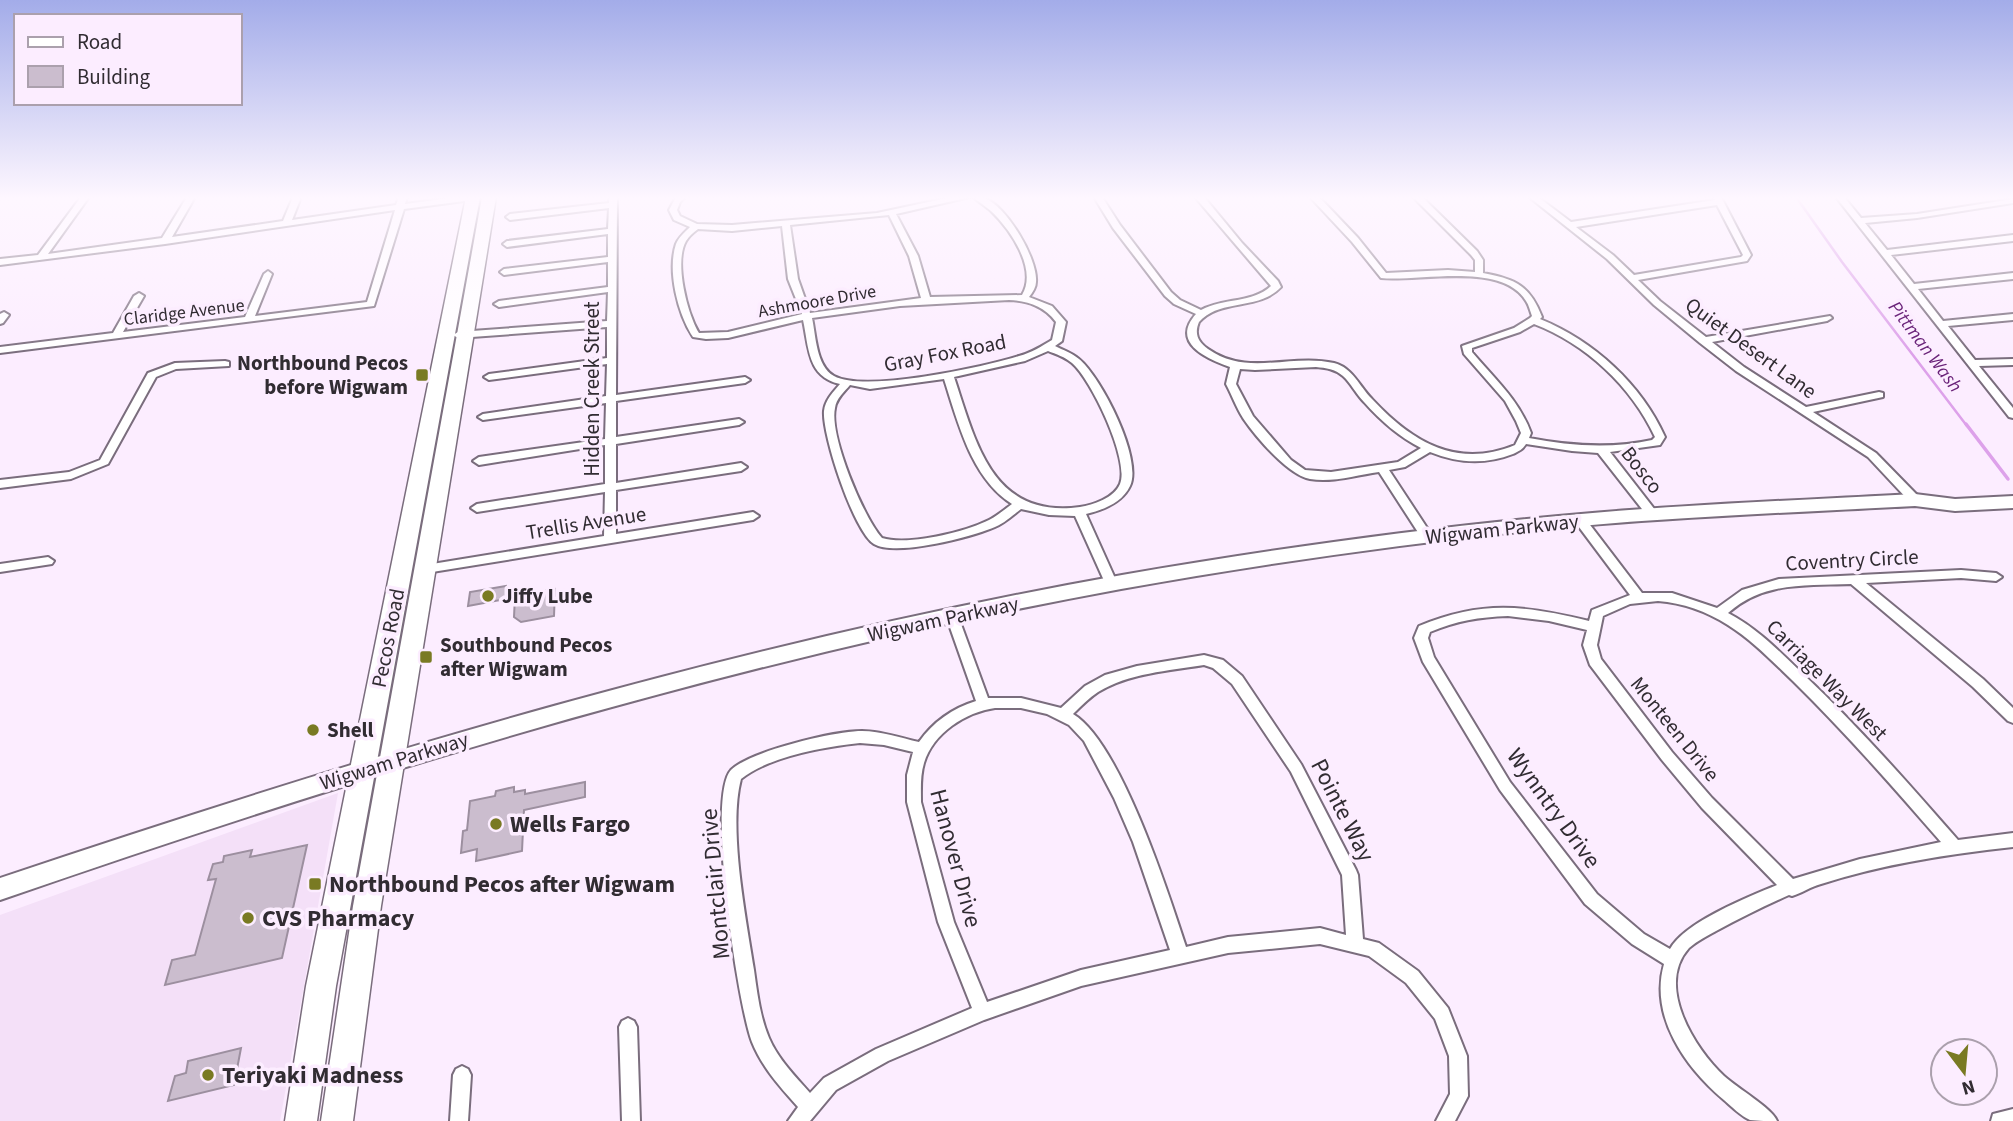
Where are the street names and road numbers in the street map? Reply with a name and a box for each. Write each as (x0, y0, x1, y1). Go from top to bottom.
street label: Ashmoore Drive (756, 279, 878, 324)
street label: Quiet Desert Lane (1679, 290, 1823, 406)
street label: Claridge Avenue (122, 293, 246, 332)
street label: Hidden Creek Street (577, 301, 607, 477)
street label: Gray Fox Road (881, 326, 1009, 380)
street label: Bosco (1614, 440, 1670, 500)
street label: Trellis Avenue (524, 499, 648, 547)
street label: Wigwam Parkway (1424, 506, 1580, 552)
street label: Coventry Circle (1785, 542, 1919, 578)
street label: Pecos Road (364, 586, 412, 690)
street label: Wigwam Parkway (865, 588, 1022, 650)
street label: Carriage Way West (1759, 612, 1895, 748)
street label: Monteen Drive (1623, 670, 1727, 788)
street label: Wigwam Parkway (316, 724, 472, 798)
street label: Wynntry Drive (1498, 741, 1609, 876)
street label: Pointe Way (1302, 753, 1383, 868)
street label: Hanover Drive (920, 785, 991, 931)
street label: Montclair Drive (691, 807, 740, 961)

